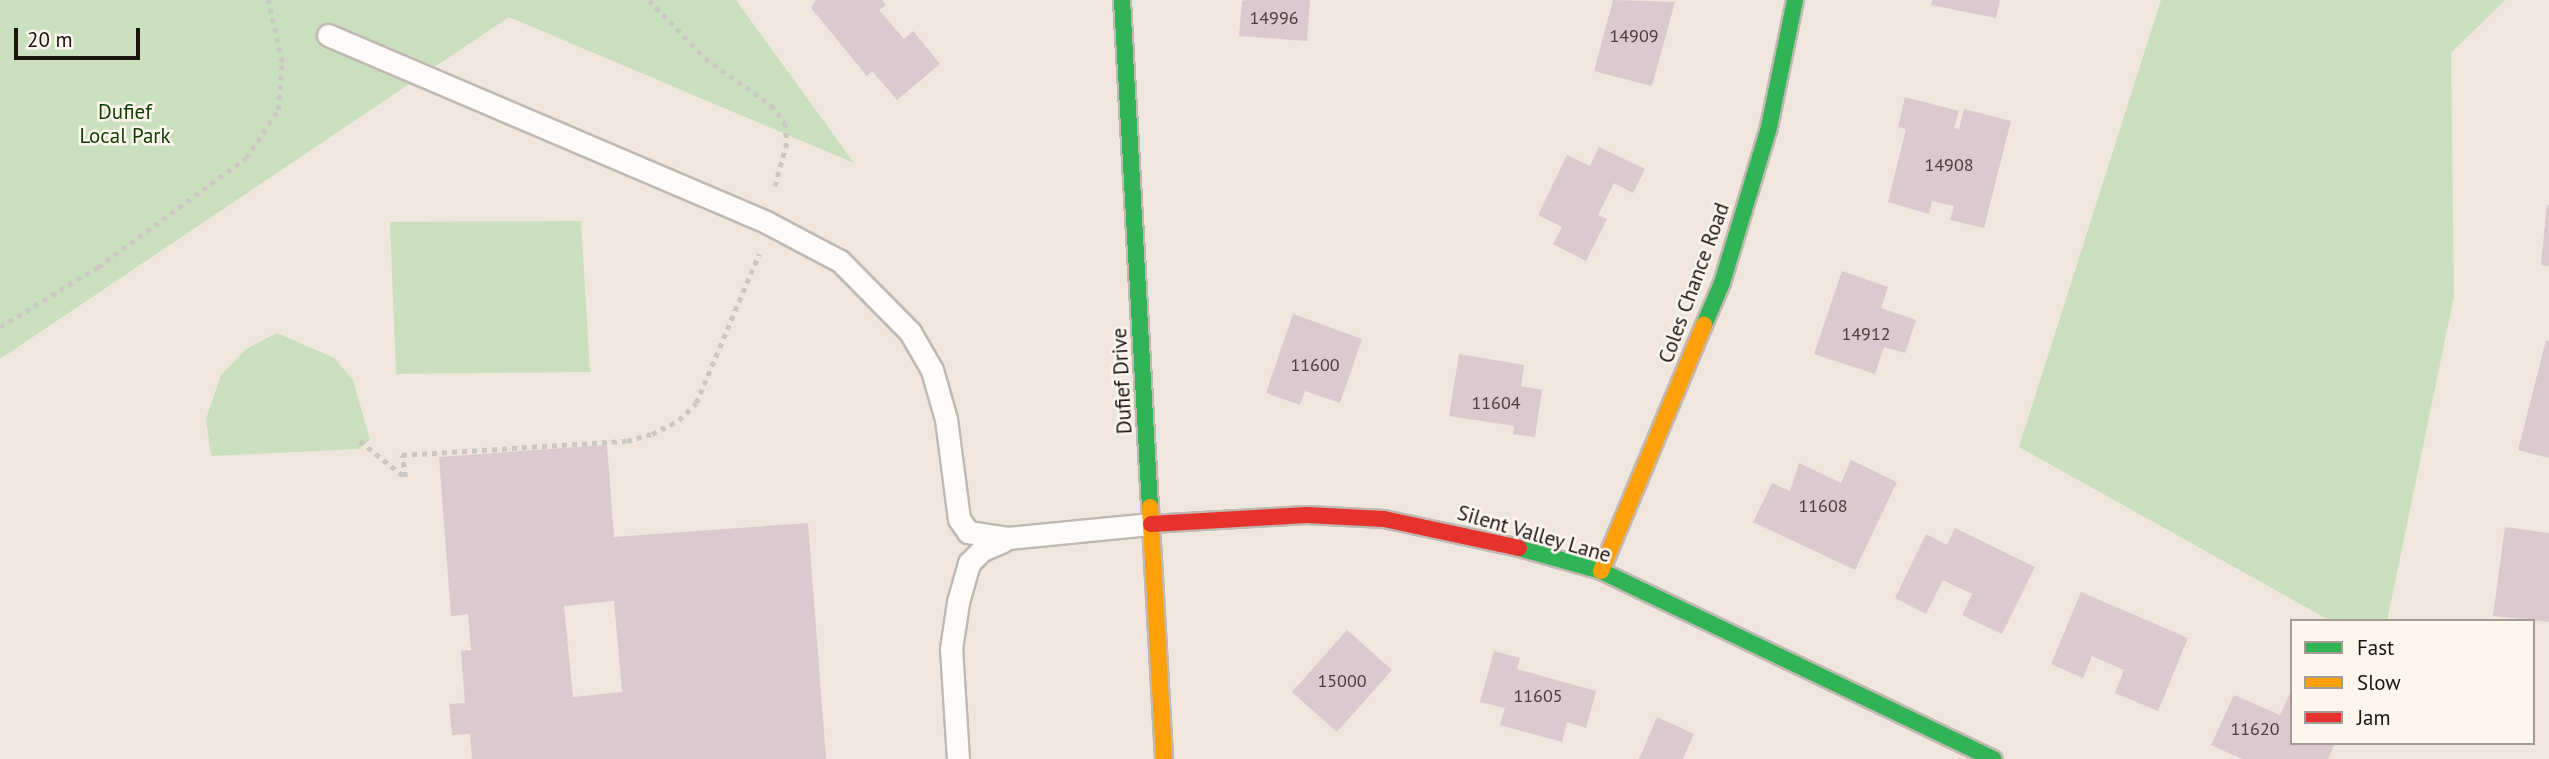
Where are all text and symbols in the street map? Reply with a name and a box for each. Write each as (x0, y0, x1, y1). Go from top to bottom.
house number: 14996 (1249, 7, 1299, 29)
scale bar (18, 14, 144, 58)
house number: 14909 (1609, 25, 1659, 47)
text: 20 m (27, 26, 73, 53)
park label: Dufief Local Park (79, 99, 171, 149)
house number: 14908 (1924, 154, 1974, 176)
street label: Coles Chance Road (1653, 199, 1735, 367)
house number: 14912 (1841, 323, 1891, 345)
street label: Dufief Drive (1107, 327, 1137, 435)
house number: 11600 (1290, 354, 1340, 376)
house number: 11604 (1471, 392, 1521, 414)
house number: 11608 (1798, 495, 1848, 517)
street label: Silent Valley Lane (1454, 500, 1614, 568)
legend (2290, 619, 2535, 745)
text: Fast (2357, 634, 2394, 661)
text: Slow (2357, 669, 2401, 696)
house number: 15000 (1317, 670, 1367, 692)
house number: 11605 (1513, 685, 1563, 707)
text: Jam (2357, 704, 2391, 731)
house number: 11620 (2230, 718, 2280, 740)

